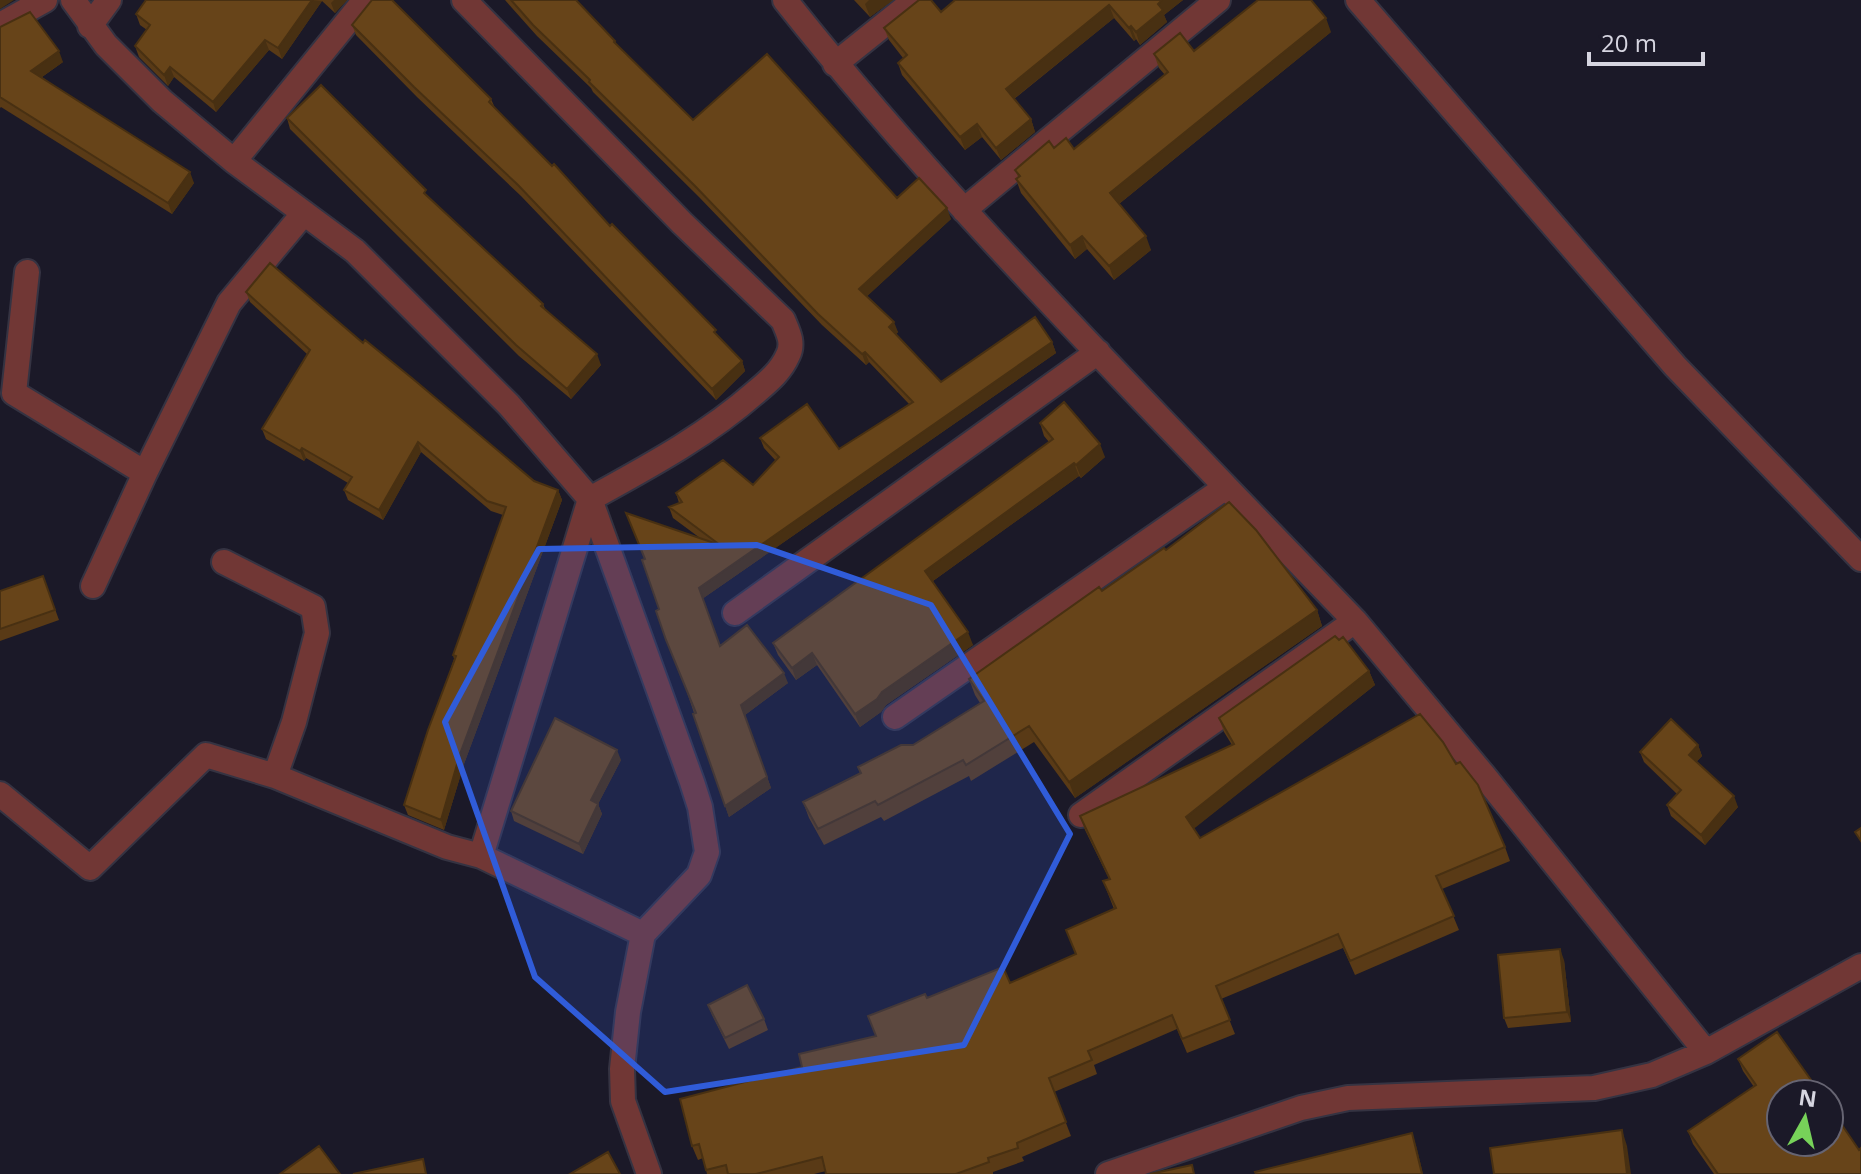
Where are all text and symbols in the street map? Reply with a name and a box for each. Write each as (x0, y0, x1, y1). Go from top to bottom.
scale bar (1589, 16, 1703, 66)
text: 20 m (1601, 26, 1657, 59)
north arrow (1765, 1078, 1845, 1158)
text: N (1797, 1081, 1819, 1113)

